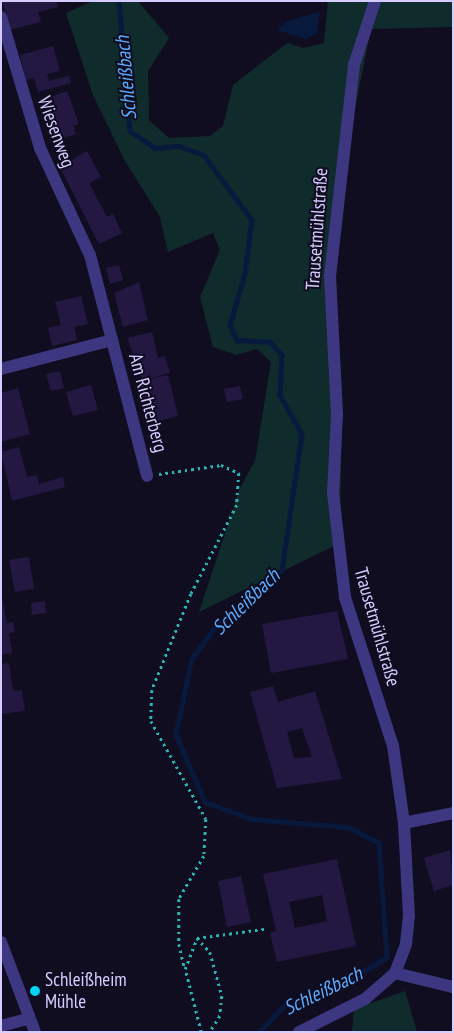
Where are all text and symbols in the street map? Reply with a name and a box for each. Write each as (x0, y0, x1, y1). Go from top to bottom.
water label: Schleißbach (110, 35, 142, 121)
street label: Wiesenweg (33, 93, 79, 171)
street label: Trausetmühlstraße (301, 167, 333, 291)
street label: Am Richterberg (124, 351, 172, 455)
water label: Schleißbach (207, 564, 285, 640)
street label: Trausetmühlstraße (349, 565, 405, 689)
water label: Schleißbach (280, 962, 366, 1020)
place label: Schleißheim Mühle (45, 969, 127, 1013)
marker: Schleißheim Mühle (29, 985, 41, 997)

